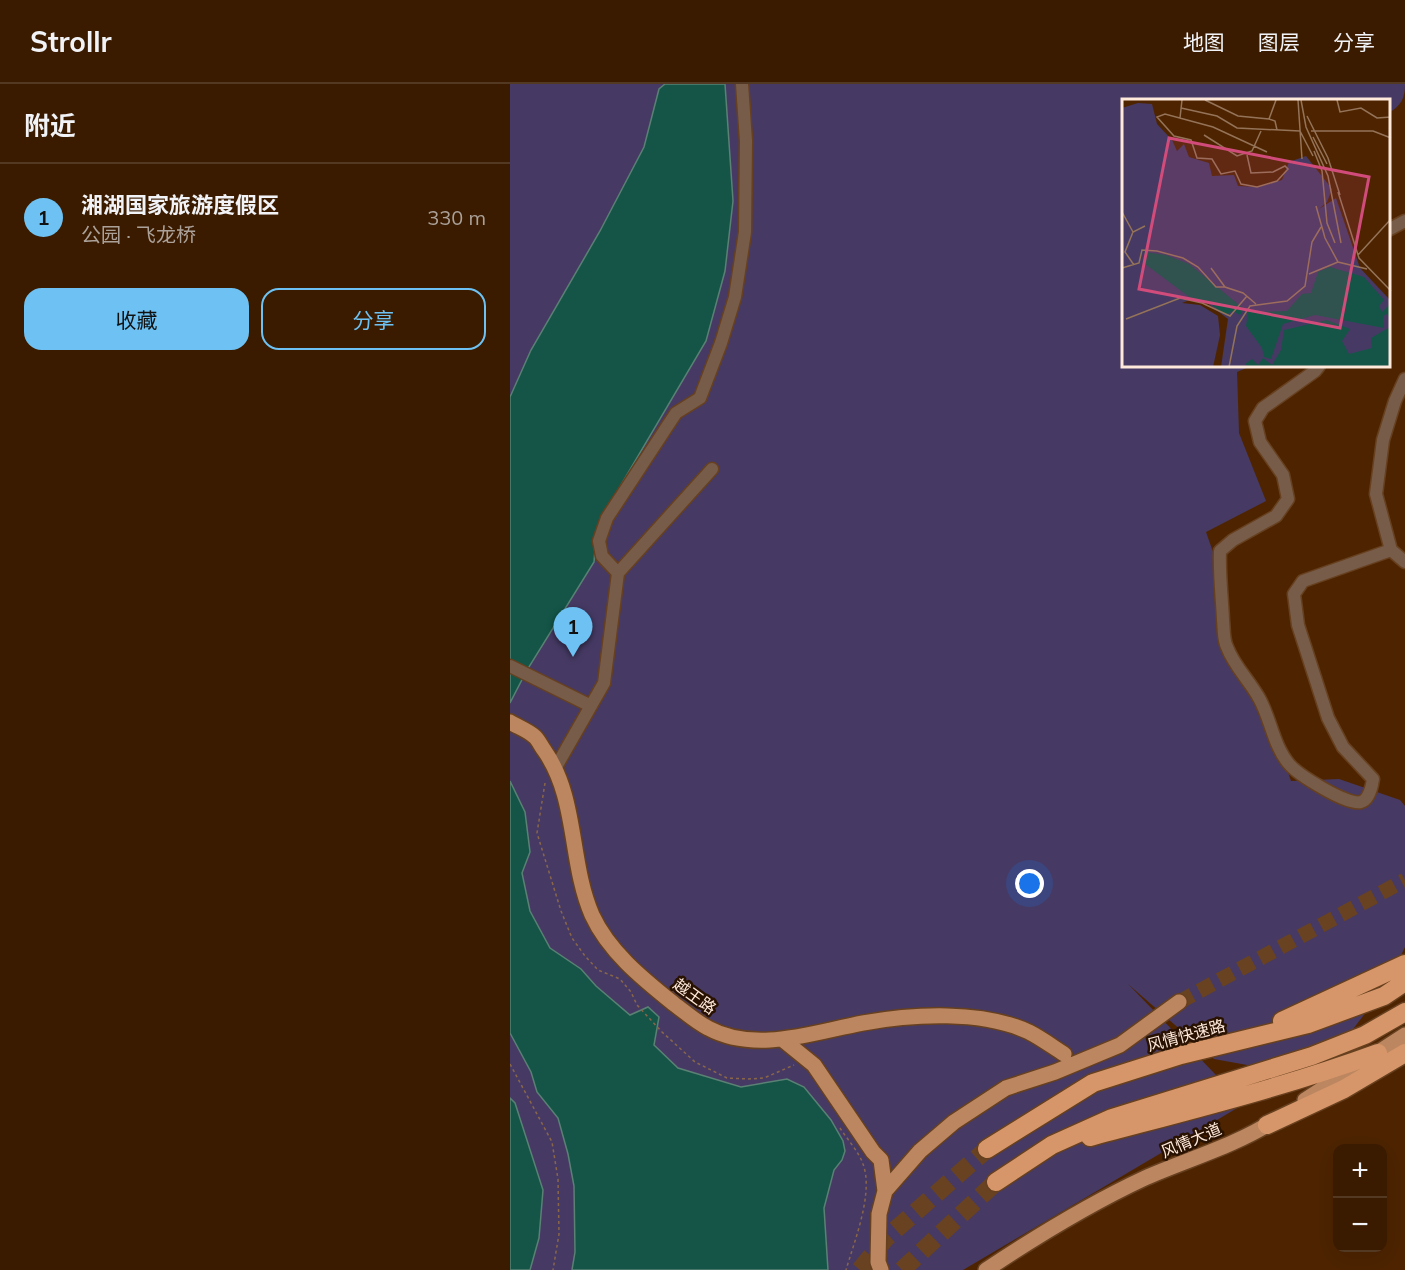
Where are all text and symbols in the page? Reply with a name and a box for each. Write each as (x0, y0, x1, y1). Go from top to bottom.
text: Strollr (30, 24, 112, 59)
text: 地图 (1183, 29, 1225, 55)
text: 图层 (1258, 29, 1300, 55)
text: 分享 (1333, 29, 1375, 55)
inset map (1122, 99, 1390, 368)
text: 附近 (24, 109, 76, 142)
text: 湘湖国家旅游度假区 (81, 191, 279, 219)
text: 1 (38, 205, 50, 230)
text: 330 m (427, 205, 486, 230)
text: 公园 · 飞龙桥 (81, 222, 196, 247)
button: 收藏 (24, 288, 249, 350)
button: 分享 (261, 288, 486, 350)
pin: 1 (554, 608, 592, 657)
your location (1015, 869, 1044, 898)
street label: 越王路 (670, 974, 720, 1018)
street label: 风情快速路 (1145, 1015, 1227, 1055)
street label: 风情大道 (1158, 1118, 1224, 1162)
map controls (1333, 1144, 1387, 1252)
button: + (1333, 1144, 1387, 1198)
button: − (1333, 1198, 1387, 1252)

